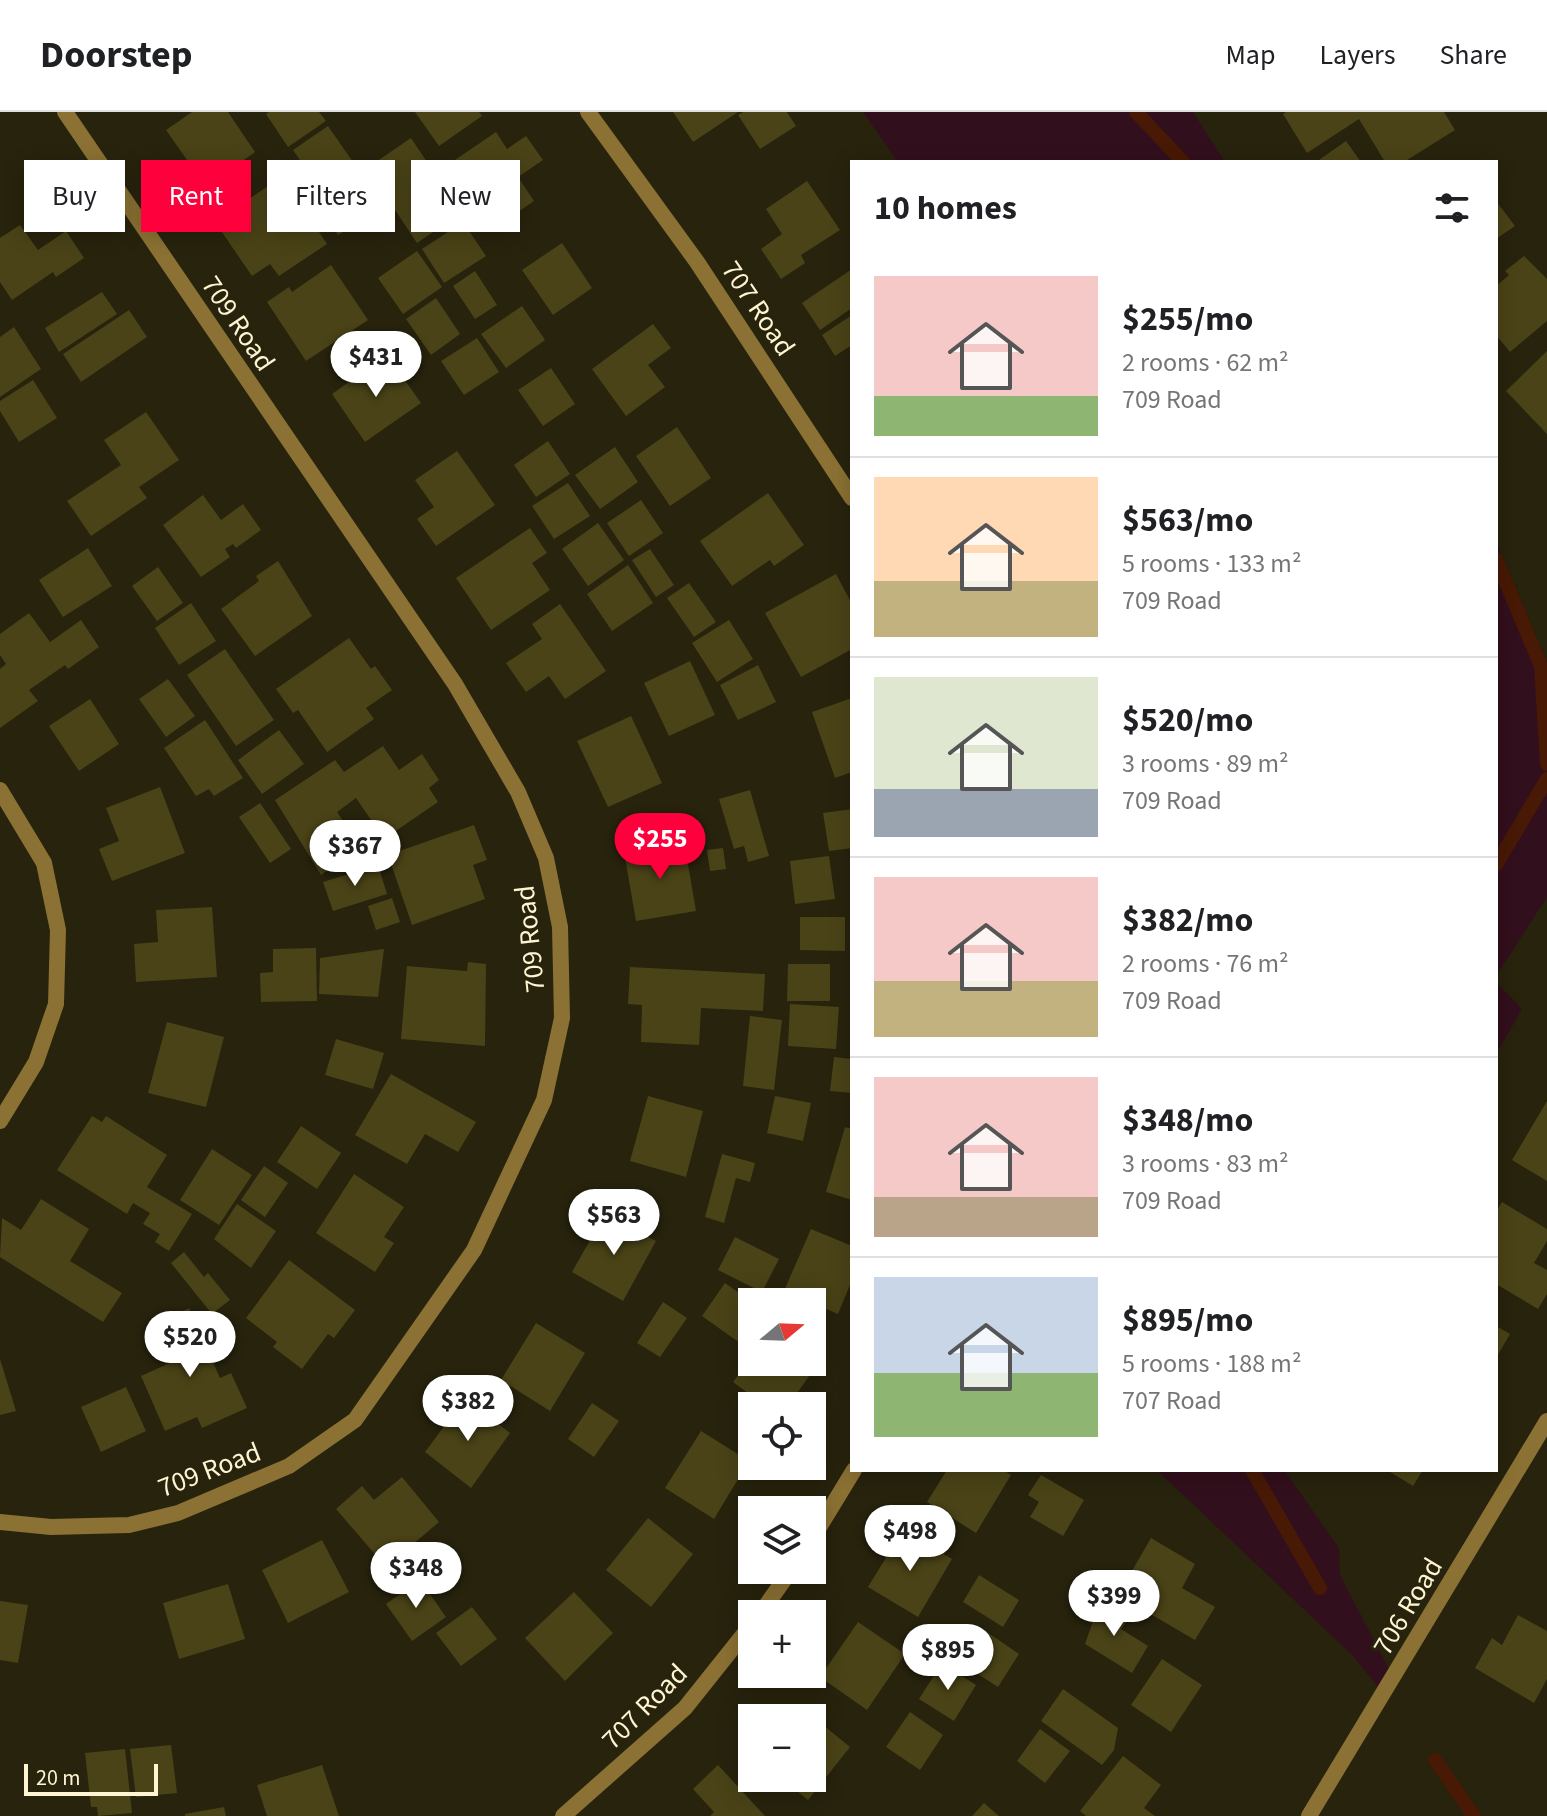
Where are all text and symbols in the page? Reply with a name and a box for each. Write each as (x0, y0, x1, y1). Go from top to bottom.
text: Doorstep (40, 28, 193, 82)
text: Map (1225, 35, 1275, 75)
text: Layers (1319, 35, 1395, 75)
text: Share (1439, 35, 1507, 75)
chip: Buy (24, 160, 125, 232)
chip: Rent (141, 160, 251, 232)
chip: Filters (267, 160, 395, 232)
chip: New (411, 160, 520, 232)
text: 10 homes (874, 184, 1017, 233)
icon: filters (1430, 186, 1474, 230)
street label: 707 Road (712, 253, 805, 364)
street label: 709 Road (192, 268, 285, 379)
text: $255/mo (1122, 295, 1253, 344)
icon: home (938, 308, 1034, 404)
pin: $431 (329, 331, 423, 399)
text: $431 (349, 338, 403, 375)
text: 2 rooms · 62 m² (1122, 344, 1289, 381)
text: 709 Road (1122, 381, 1222, 418)
text: $563/mo (1122, 496, 1253, 545)
icon: home (938, 509, 1034, 605)
text: 5 rooms · 133 m² (1122, 545, 1301, 582)
text: 709 Road (1122, 582, 1222, 619)
text: $520/mo (1122, 696, 1253, 745)
icon: home (938, 709, 1034, 805)
text: 3 rooms · 89 m² (1122, 745, 1289, 782)
text: 709 Road (1122, 782, 1222, 819)
pin: $255 (613, 813, 707, 881)
pin: $367 (308, 820, 402, 888)
text: $255 (633, 820, 687, 857)
text: $367 (328, 827, 382, 864)
street label: 709 Road (504, 883, 556, 994)
text: $382/mo (1122, 896, 1253, 945)
icon: home (938, 909, 1034, 1005)
text: 2 rooms · 76 m² (1122, 945, 1289, 982)
text: 709 Road (1122, 982, 1222, 1019)
text: $348/mo (1122, 1096, 1253, 1145)
icon: home (938, 1109, 1034, 1205)
text: 3 rooms · 83 m² (1122, 1145, 1289, 1182)
text: 709 Road (1122, 1182, 1222, 1219)
pin: $563 (567, 1189, 661, 1257)
text: $563 (587, 1196, 641, 1233)
north arrow (738, 1288, 826, 1376)
map controls (738, 1288, 826, 1792)
text: $895/mo (1122, 1296, 1253, 1345)
icon: home (938, 1309, 1034, 1405)
pin: $520 (143, 1311, 237, 1379)
text: $520 (163, 1318, 217, 1355)
text: 5 rooms · 188 m² (1122, 1345, 1301, 1382)
pin: $382 (421, 1375, 515, 1443)
text: $382 (441, 1382, 495, 1419)
text: 707 Road (1122, 1382, 1222, 1419)
button: locate (738, 1392, 826, 1480)
street label: 709 Road (152, 1432, 267, 1508)
button: layers (738, 1496, 826, 1584)
pin: $498 (863, 1505, 957, 1573)
text: $498 (883, 1512, 937, 1549)
pin: $348 (369, 1542, 463, 1610)
text: $348 (389, 1549, 443, 1586)
street label: 706 Road (1363, 1550, 1453, 1663)
pin: $399 (1067, 1570, 1161, 1638)
text: $399 (1087, 1577, 1141, 1614)
button: + (738, 1600, 826, 1688)
pin: $895 (901, 1624, 995, 1692)
text: $895 (921, 1631, 975, 1668)
street label: 707 Road (593, 1655, 697, 1759)
button: − (738, 1704, 826, 1792)
scale bar (24, 1760, 158, 1796)
text: 20 m (36, 1762, 81, 1794)

